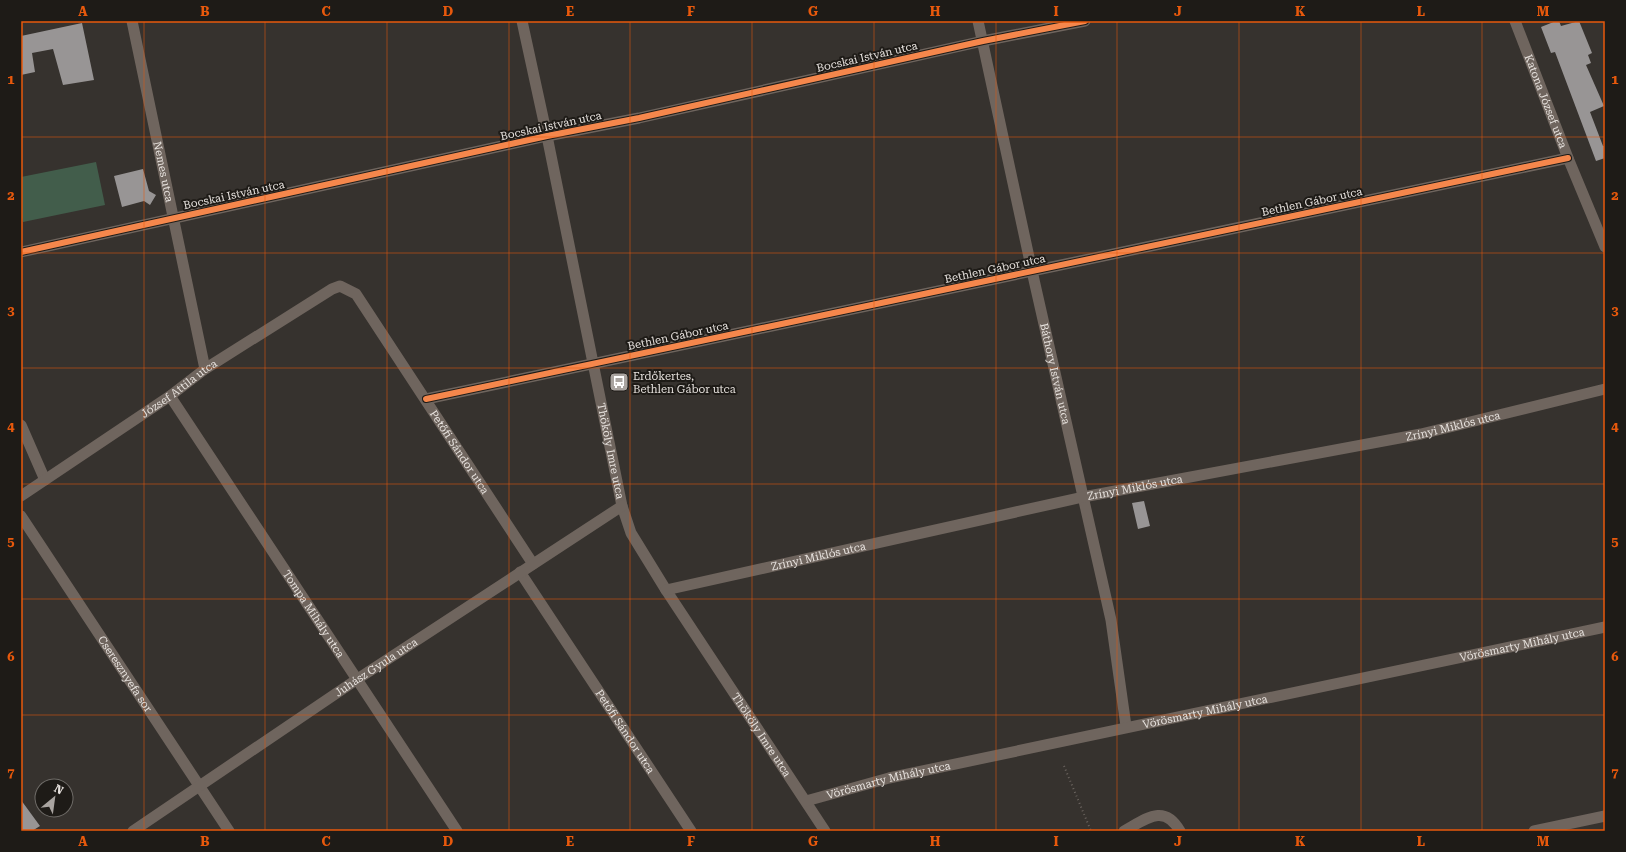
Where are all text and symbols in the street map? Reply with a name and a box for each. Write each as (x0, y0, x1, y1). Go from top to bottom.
text: A (78, 4, 88, 19)
text: B (200, 4, 210, 19)
text: C (321, 4, 331, 19)
text: D (443, 4, 453, 19)
text: E (566, 4, 574, 19)
text: F (687, 4, 695, 19)
text: G (808, 4, 818, 19)
text: H (930, 4, 941, 19)
text: I (1053, 4, 1059, 19)
text: J (1174, 4, 1182, 19)
text: K (1295, 4, 1306, 19)
text: L (1417, 4, 1425, 19)
text: M (1537, 4, 1550, 19)
street label: Bocskai István utca (815, 39, 919, 75)
street label: Katona József utca (1522, 52, 1570, 150)
text: 1 (7, 72, 15, 87)
text: 1 (1611, 72, 1619, 87)
street label: Bocskai István utca (499, 109, 603, 143)
street label: Nemes utca (151, 140, 176, 203)
street label: Bocskai István utca (182, 178, 286, 212)
street label: Bethlen Gábor utca (1260, 185, 1364, 219)
text: 2 (7, 188, 15, 203)
text: 2 (1611, 188, 1619, 203)
street label: Bethlen Gábor utca (943, 252, 1047, 286)
text: 3 (7, 303, 15, 318)
text: 3 (1611, 303, 1619, 318)
street label: Bethlen Gábor utca (626, 319, 730, 353)
street label: Báthory István utca (1037, 322, 1073, 426)
street label: József Attila utca (138, 357, 219, 420)
place label: Erdőkertes, Bethlen Gábor utca (633, 370, 736, 396)
bus stop icon: Erdőkertes, Bethlen Gábor utca (608, 371, 630, 393)
street label: Thököly Imre utca (595, 402, 627, 500)
street label: Petőfi Sándor utca (427, 407, 492, 496)
street label: Zrínyi Miklós utca (1405, 408, 1501, 443)
text: 4 (7, 419, 15, 434)
text: 4 (1611, 419, 1619, 434)
street label: Zrínyi Miklós utca (1086, 472, 1184, 503)
text: 5 (7, 534, 15, 549)
text: 5 (1611, 534, 1619, 549)
street label: Zrínyi Miklós utca (770, 539, 867, 573)
street label: Tompa Mihály utca (280, 568, 347, 660)
street label: Vörösmarty Mihály utca (1458, 625, 1586, 664)
street label: Cseresznyefa sor (95, 633, 155, 715)
street label: Juhász Gyula utca (332, 635, 420, 699)
text: 6 (7, 649, 15, 664)
text: 6 (1611, 649, 1619, 664)
street label: Petőfi Sándor utca (593, 687, 658, 776)
street label: Thököly Imre utca (729, 690, 794, 779)
street label: Vörösmarty Mihály utca (1141, 692, 1269, 731)
street label: Vörösmarty Mihály utca (825, 759, 952, 802)
text: 7 (7, 765, 15, 780)
text: 7 (1611, 765, 1619, 780)
north arrow (34, 778, 74, 818)
text: N (52, 782, 66, 798)
text: A (78, 834, 88, 849)
text: B (200, 834, 210, 849)
text: C (321, 834, 331, 849)
text: D (443, 834, 453, 849)
text: E (566, 834, 574, 849)
text: F (687, 834, 695, 849)
text: G (808, 834, 818, 849)
text: H (930, 834, 941, 849)
text: I (1053, 834, 1059, 849)
text: J (1174, 834, 1182, 849)
text: K (1295, 834, 1306, 849)
text: L (1417, 834, 1425, 849)
text: M (1537, 834, 1550, 849)

